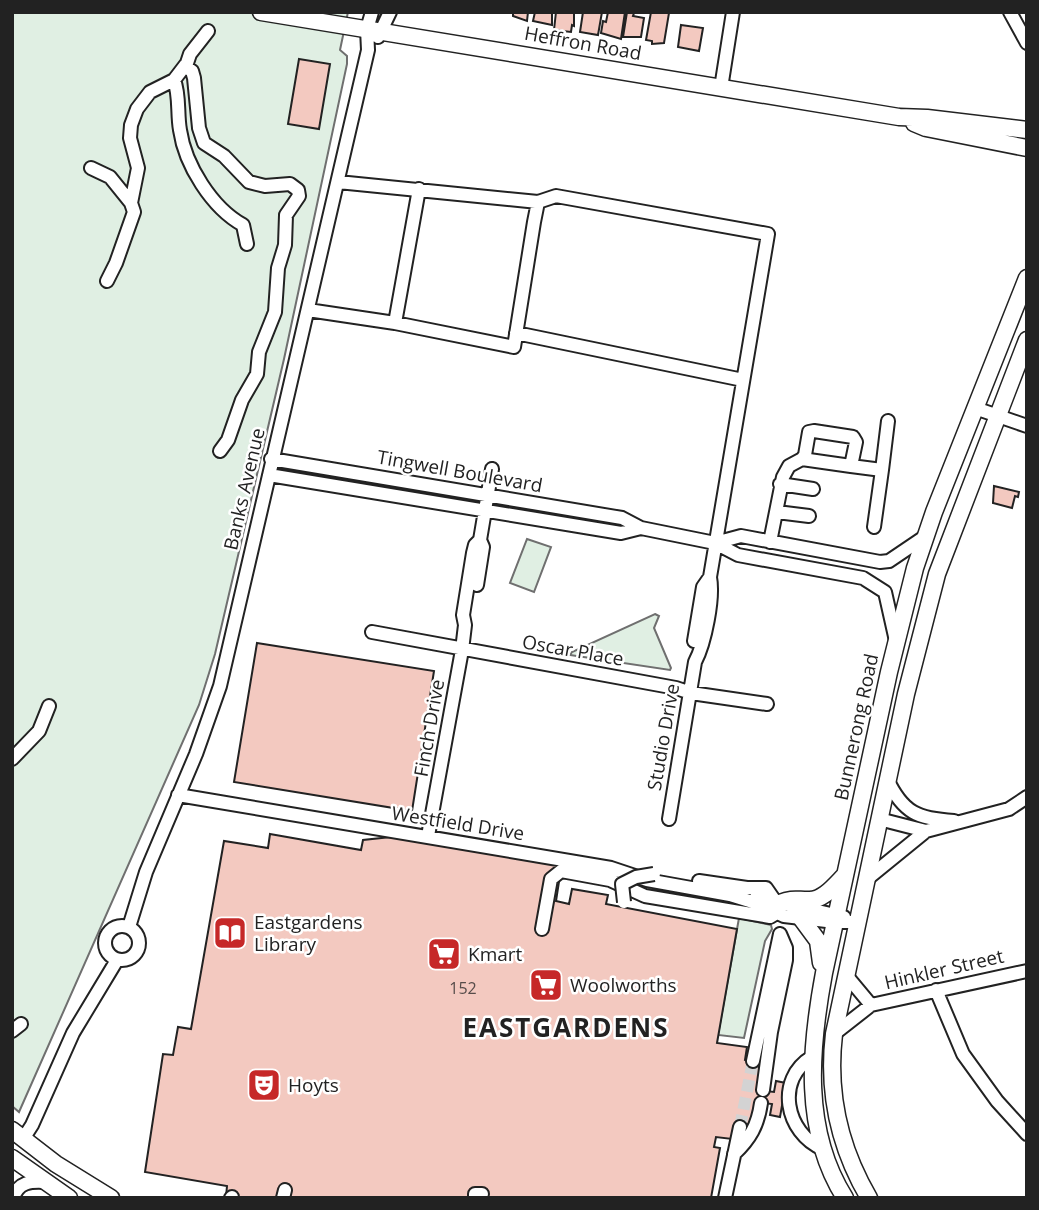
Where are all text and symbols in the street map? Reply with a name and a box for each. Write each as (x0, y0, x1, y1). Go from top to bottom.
street label: Heffron Road (522, 20, 644, 66)
street label: Banks Avenue (217, 425, 271, 553)
street label: Tingwell Boulevard (375, 444, 545, 498)
street label: Oscar Place (520, 628, 626, 672)
street label: Bunnerong Road (828, 651, 884, 803)
street label: Finch Drive (408, 677, 450, 779)
street label: Studio Drive (641, 681, 685, 793)
street label: Westfield Drive (390, 800, 526, 846)
place label: Eastgardens Library (254, 909, 363, 957)
library icon: Eastgardens Library (211, 914, 249, 952)
supermarket icon: Kmart (425, 935, 463, 973)
place label: Kmart (468, 941, 523, 967)
street label: Hinkler Street (882, 943, 1006, 995)
supermarket icon: Woolworths (527, 966, 565, 1004)
place label: Woolworths (570, 972, 677, 998)
house number: 152 (449, 977, 477, 999)
district label: EASTGARDENS (462, 1009, 670, 1045)
theatre icon: Hoyts (245, 1066, 283, 1104)
place label: Hoyts (288, 1072, 339, 1098)

